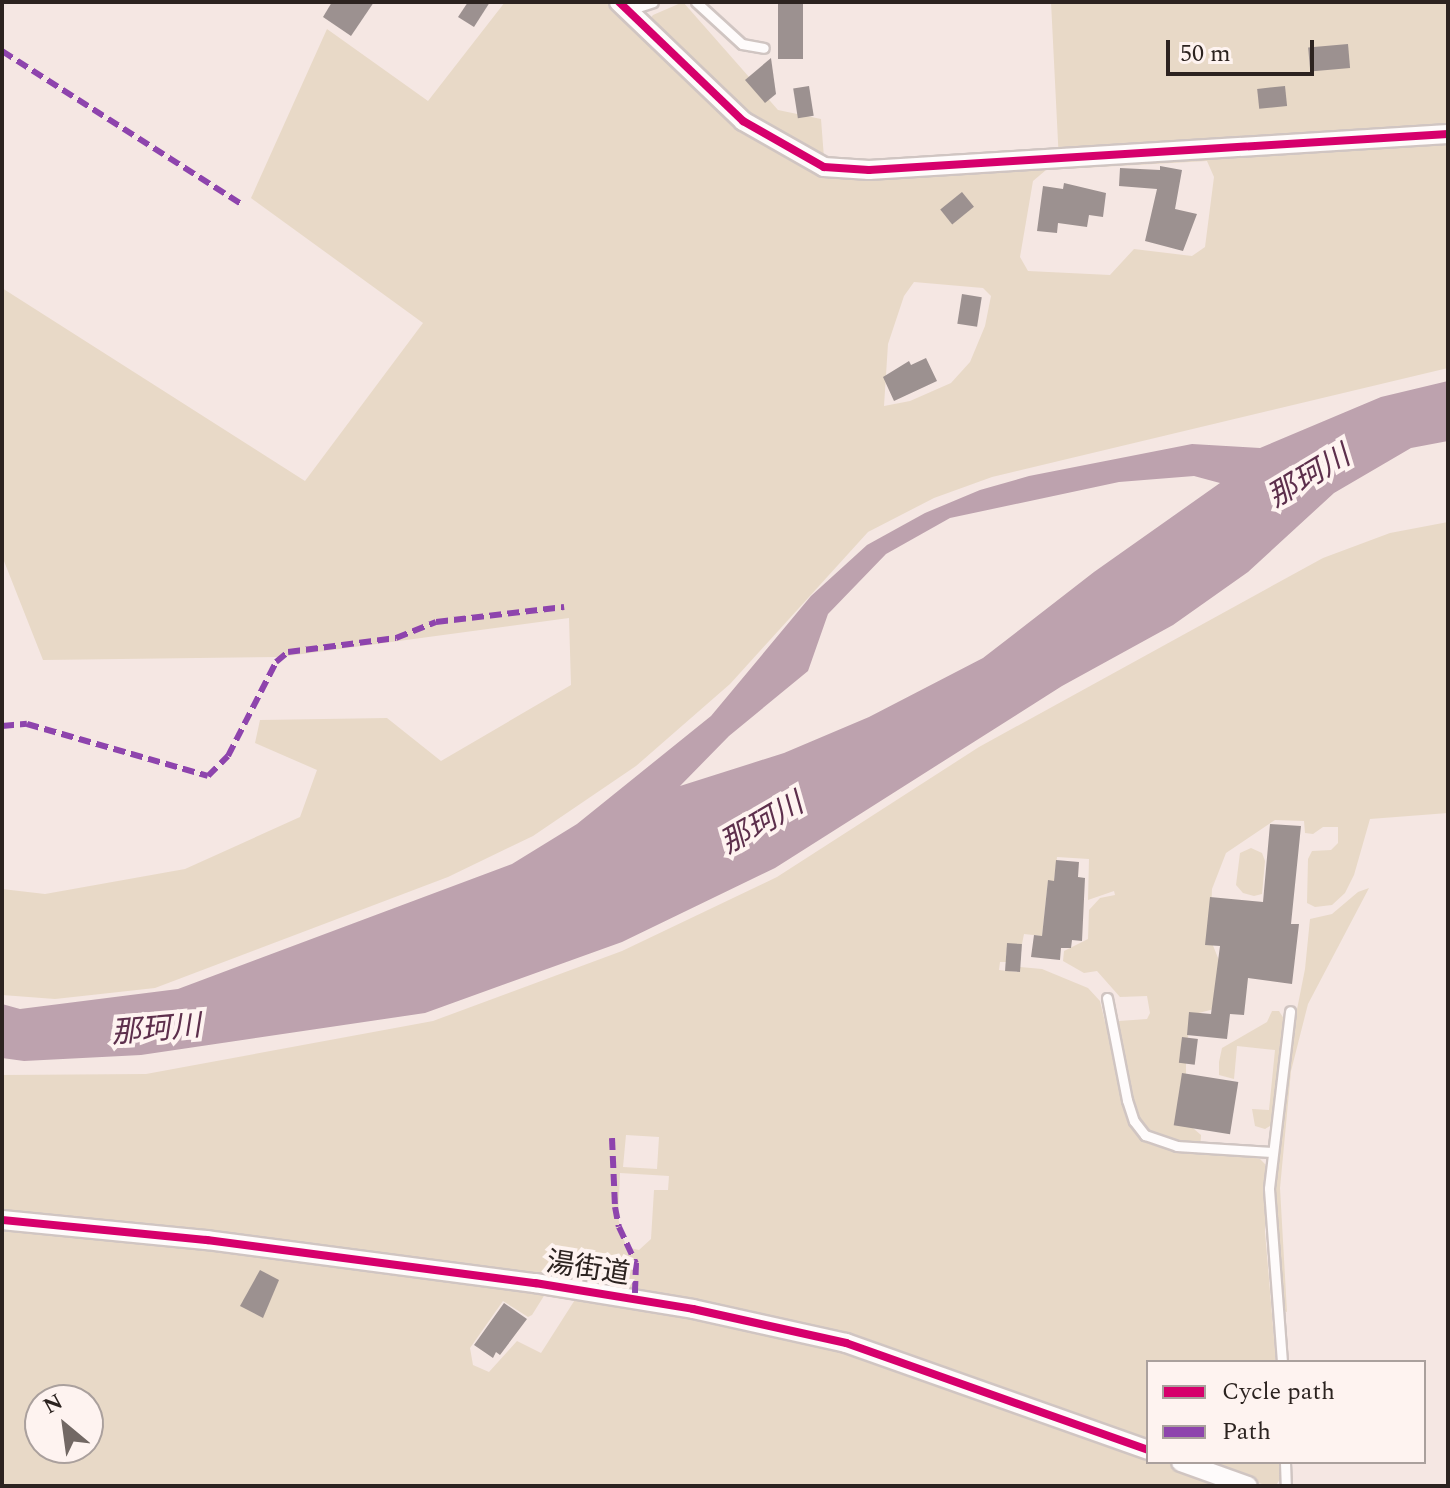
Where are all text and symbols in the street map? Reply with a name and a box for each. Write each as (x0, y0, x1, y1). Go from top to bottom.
scale bar (1170, 24, 1318, 74)
text: 50 m (1180, 36, 1231, 72)
water label: 那珂川 (1261, 438, 1357, 516)
water label: 那珂川 (714, 786, 810, 862)
water label: 那珂川 (110, 1008, 202, 1052)
street label: 湯街道 (544, 1246, 632, 1292)
legend (1146, 1360, 1426, 1464)
text: Cycle path (1222, 1374, 1335, 1410)
north arrow (24, 1384, 104, 1464)
text: N (37, 1386, 69, 1423)
text: Path (1222, 1414, 1271, 1450)

